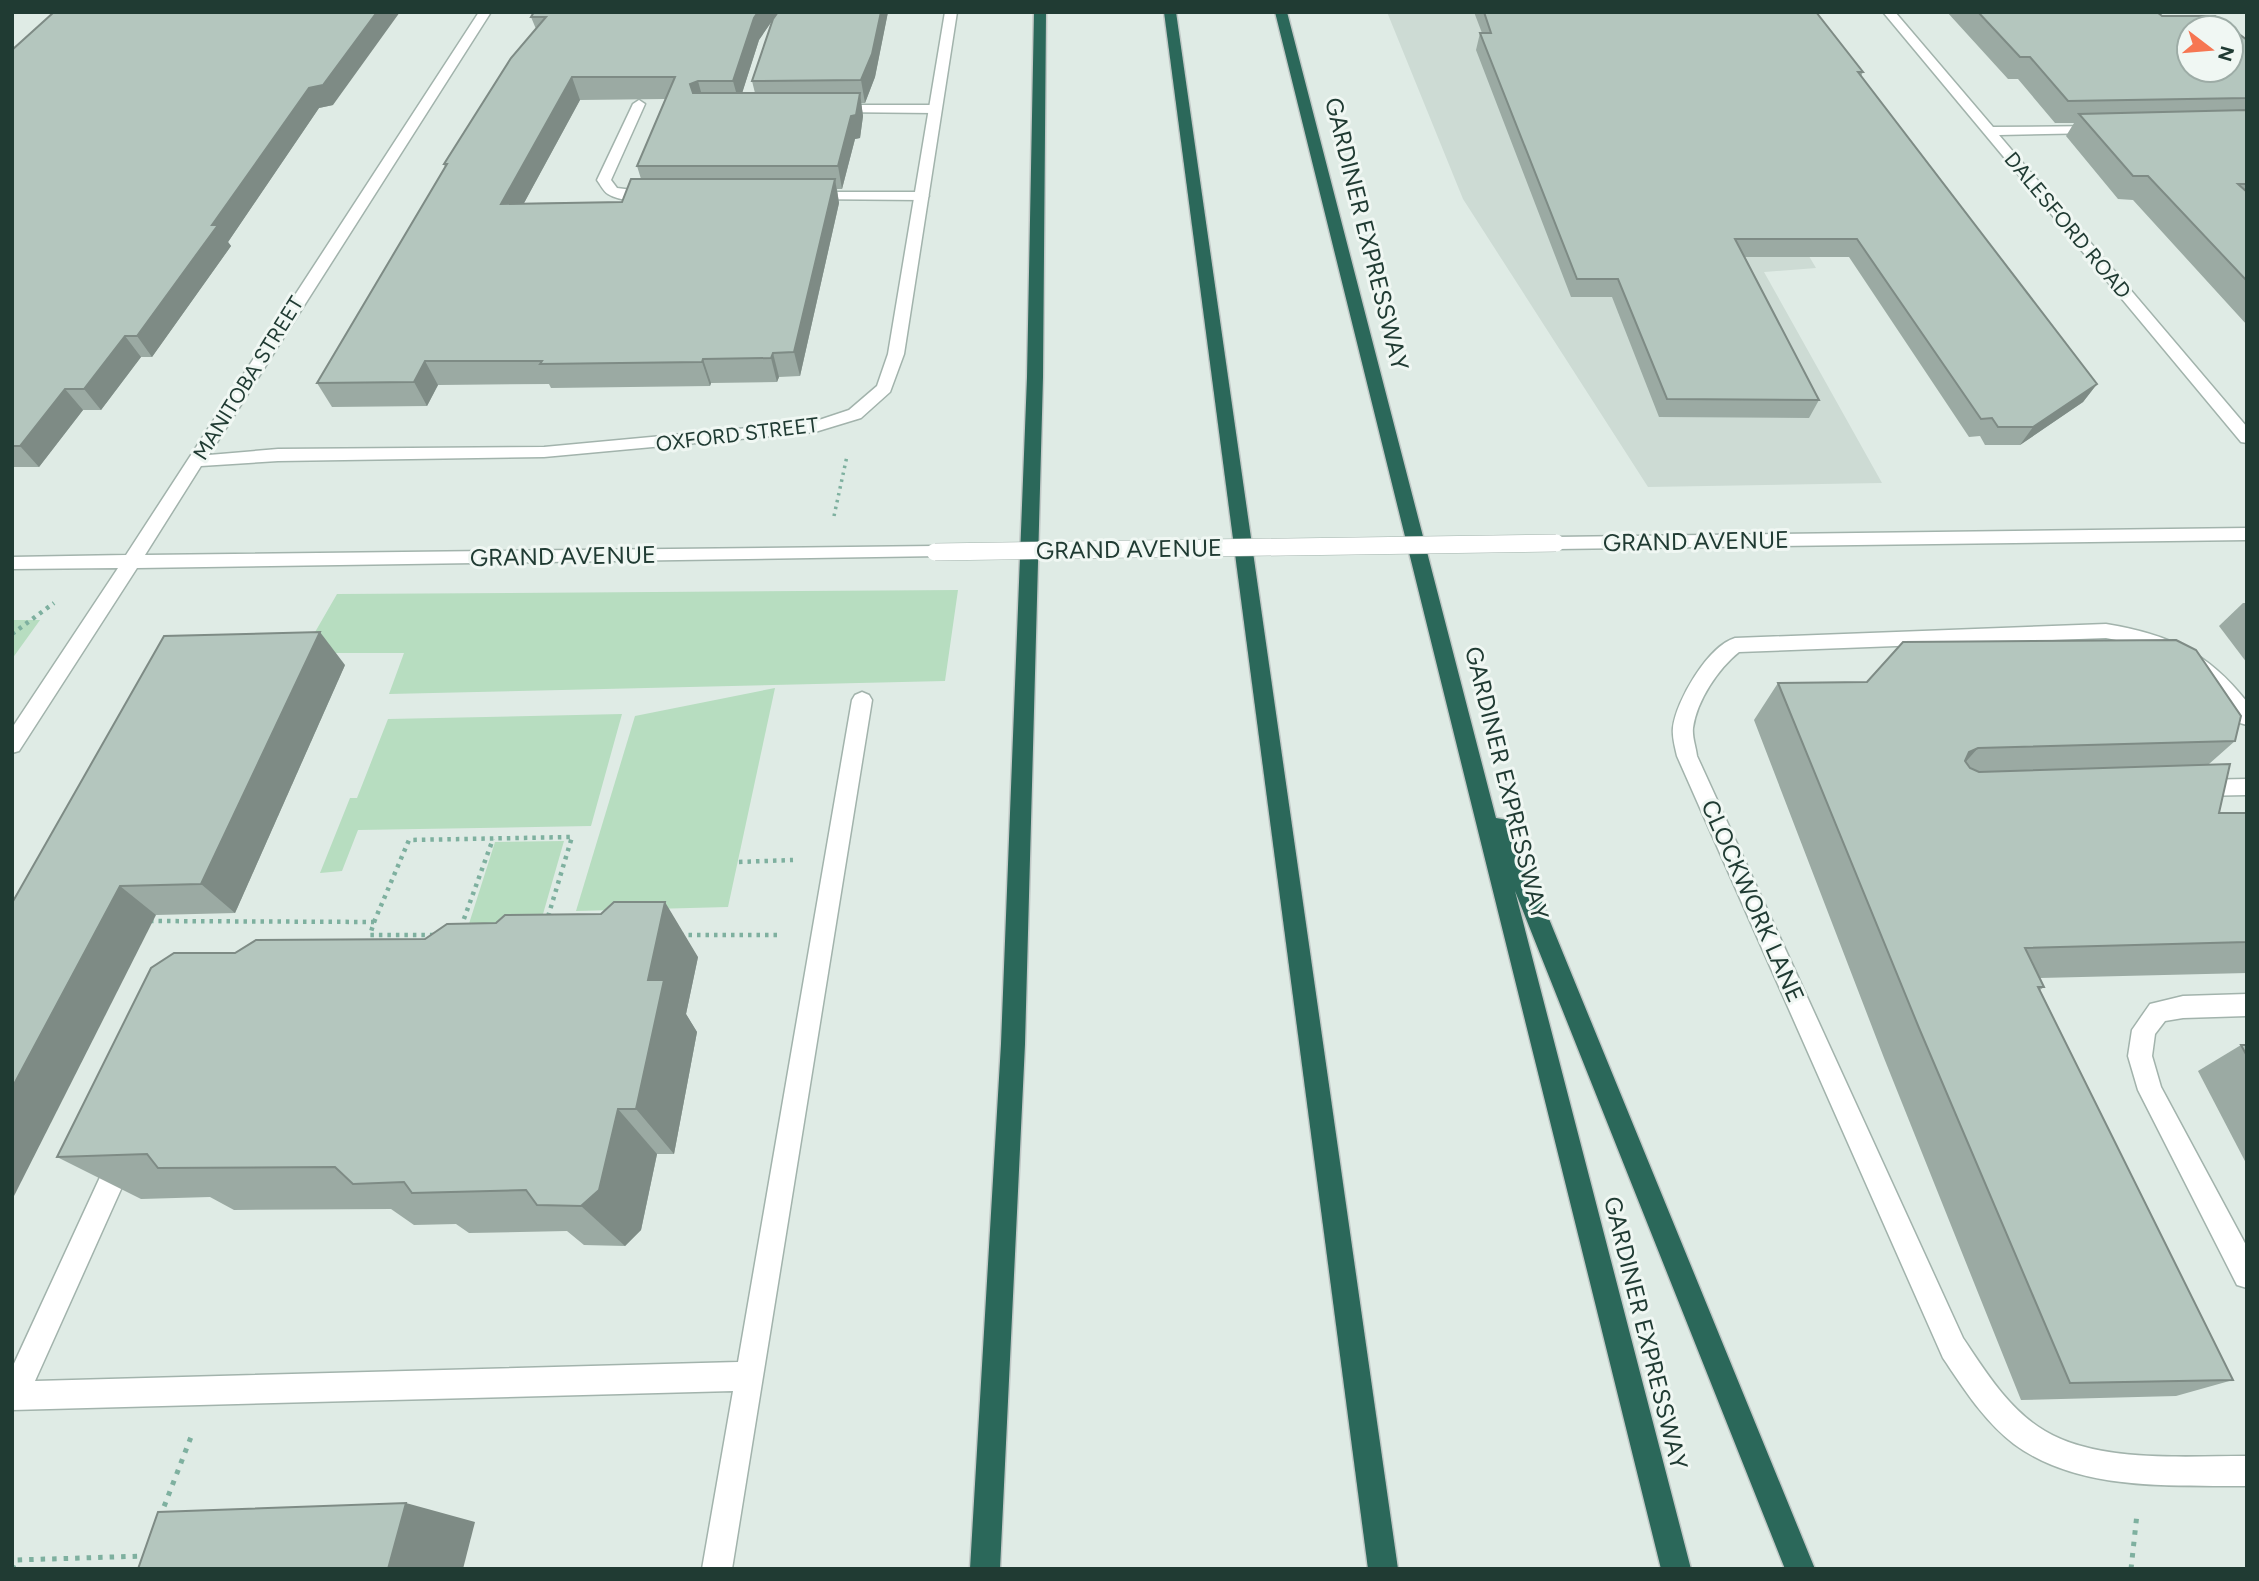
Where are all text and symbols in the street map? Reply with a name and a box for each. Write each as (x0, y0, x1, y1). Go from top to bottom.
north arrow (2175, 14, 2245, 84)
text: N (2213, 43, 2239, 64)
street label: GARDINER EXPRESSWAY (1319, 94, 1415, 374)
street label: DALESFORD ROAD (1999, 147, 2137, 303)
street label: MANITOBA STREET (188, 291, 309, 464)
street label: OXFORD STREET (654, 412, 820, 456)
street label: GRAND AVENUE (1603, 525, 1789, 557)
street label: GRAND AVENUE (1036, 533, 1222, 565)
street label: GRAND AVENUE (470, 540, 656, 572)
street label: GARDINER EXPRESSWAY (1459, 643, 1555, 923)
street label: CLOCKWORK LANE (1695, 795, 1811, 1007)
street label: GARDINER EXPRESSWAY (1598, 1193, 1694, 1473)

